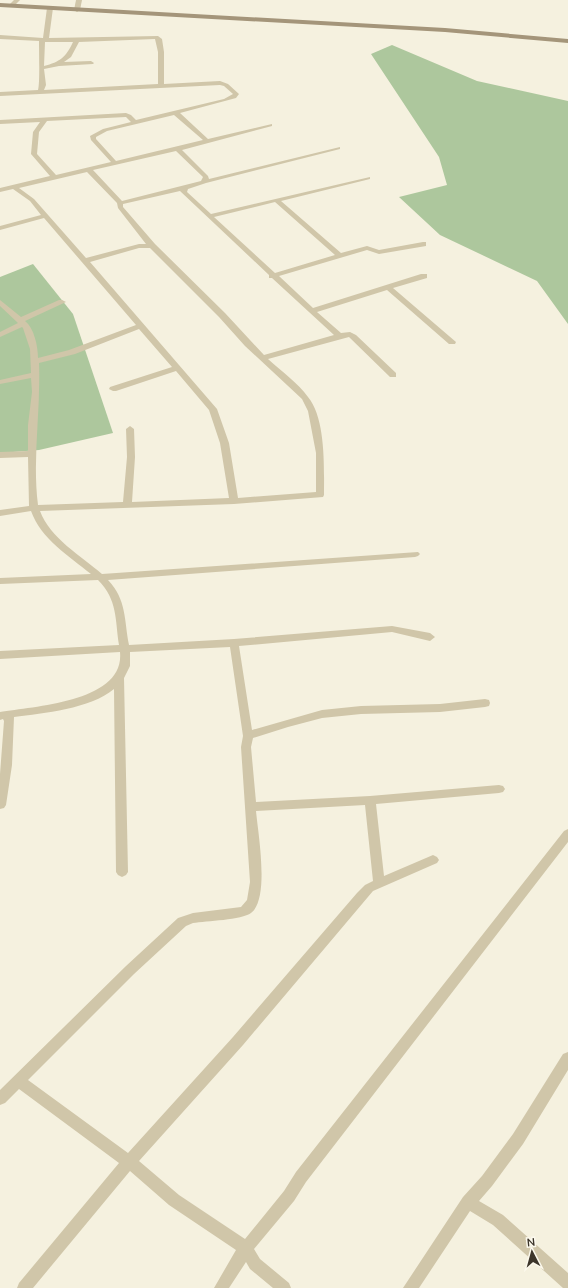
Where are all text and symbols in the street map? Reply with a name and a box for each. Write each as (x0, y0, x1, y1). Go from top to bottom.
north arrow (512, 1232, 552, 1272)
text: N (526, 1235, 536, 1249)

